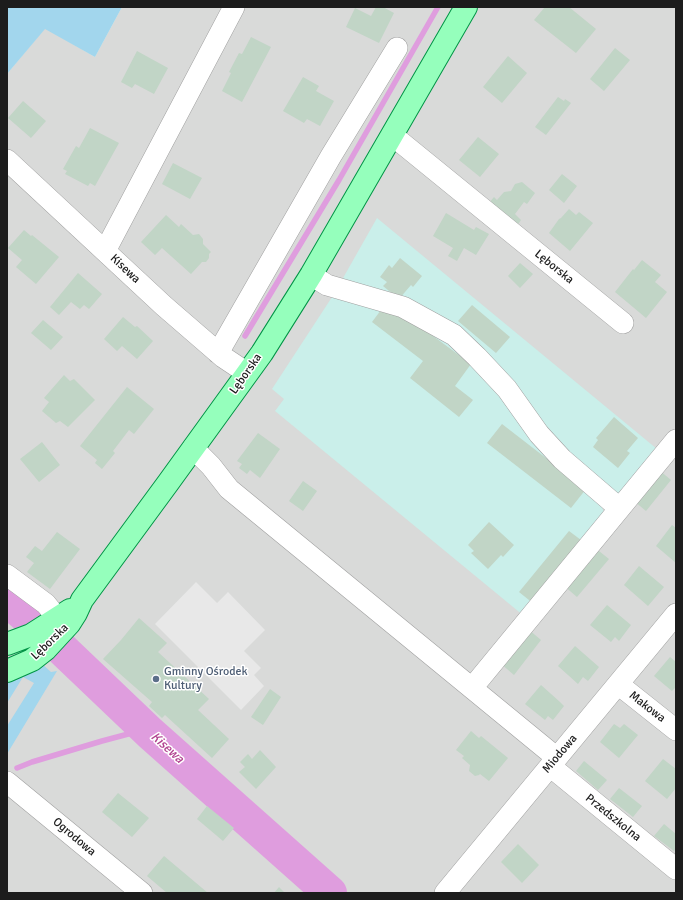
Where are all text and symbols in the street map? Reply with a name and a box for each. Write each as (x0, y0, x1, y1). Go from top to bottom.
street label: Lęborska (531, 247, 577, 287)
street label: Kisewa (107, 251, 143, 287)
street label: Lęborska (227, 351, 265, 397)
street label: Lęborska (28, 621, 72, 663)
place label: Gminny Ośrodek Kultury (164, 665, 248, 693)
marker: Gminny Ośrodek Kultury (151, 674, 161, 684)
street label: Makowa (626, 688, 668, 726)
water label: Kisewa (147, 729, 187, 767)
street label: Miodowa (540, 732, 580, 776)
street label: Przedszkolna (582, 791, 644, 845)
street label: Ogrodowa (50, 815, 98, 859)

